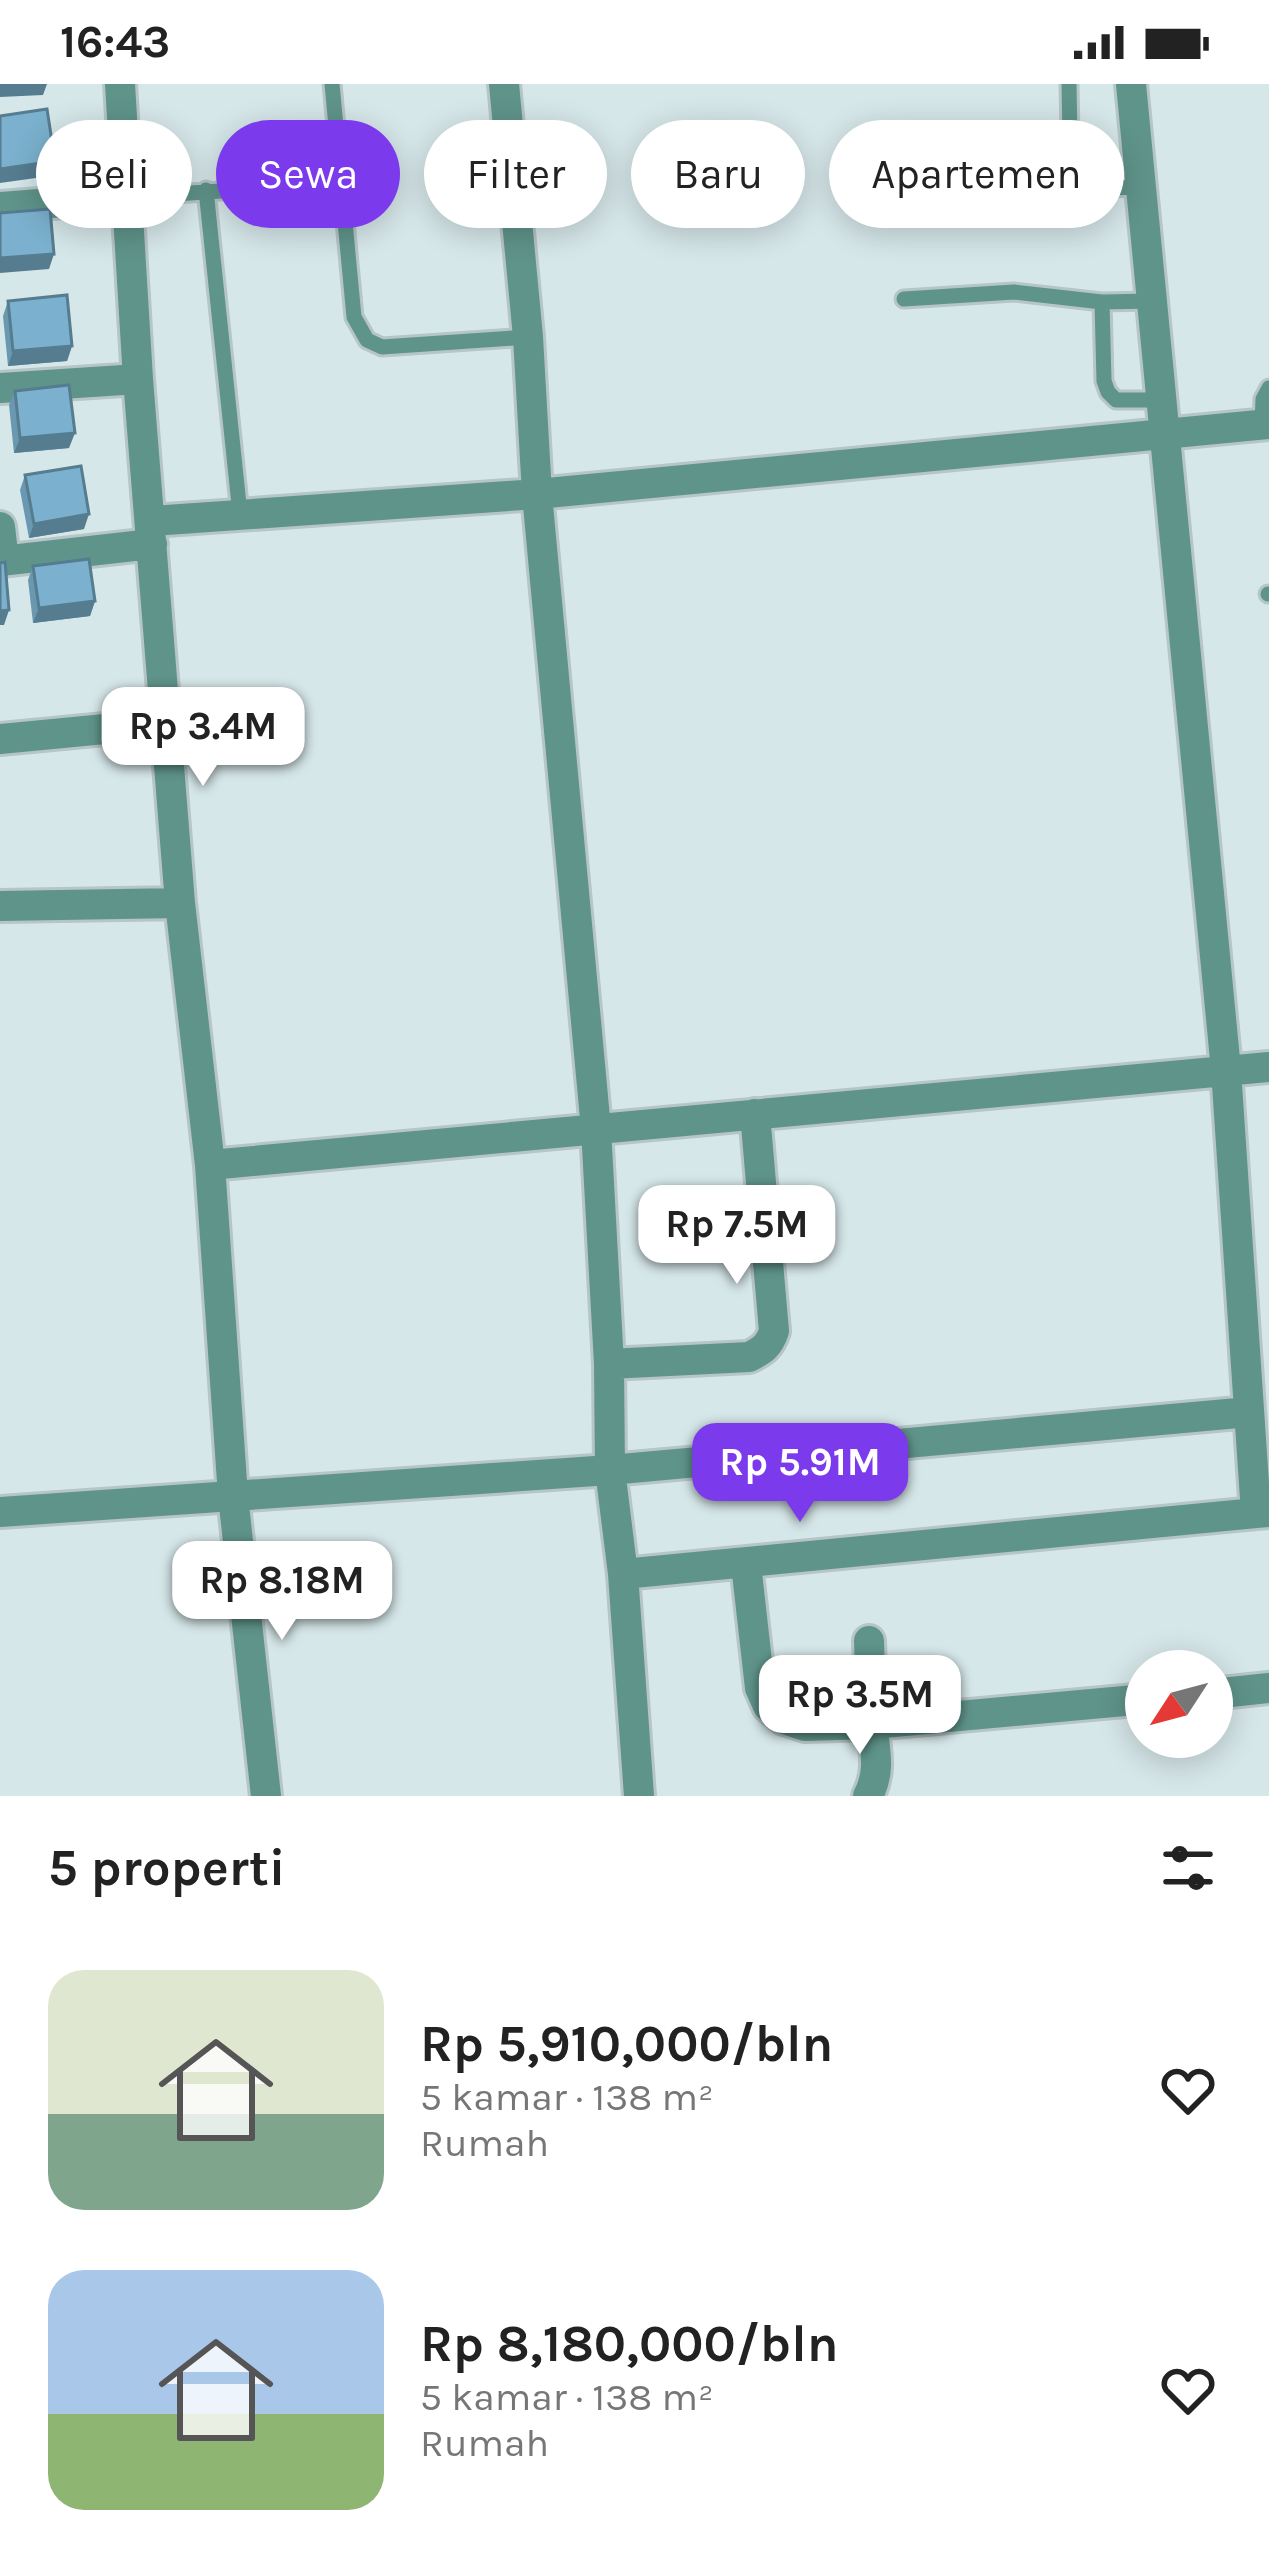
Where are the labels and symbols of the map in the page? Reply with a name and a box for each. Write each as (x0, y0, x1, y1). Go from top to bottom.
pin: Rp 3.4M (92, 687, 314, 789)
pin: Rp 7.5M (626, 1185, 848, 1287)
pin: Rp 5.91M (676, 1423, 924, 1525)
pin: Rp 8.18M (158, 1541, 406, 1643)
north arrow (1125, 1650, 1233, 1758)
pin: Rp 3.5M (749, 1655, 971, 1757)

